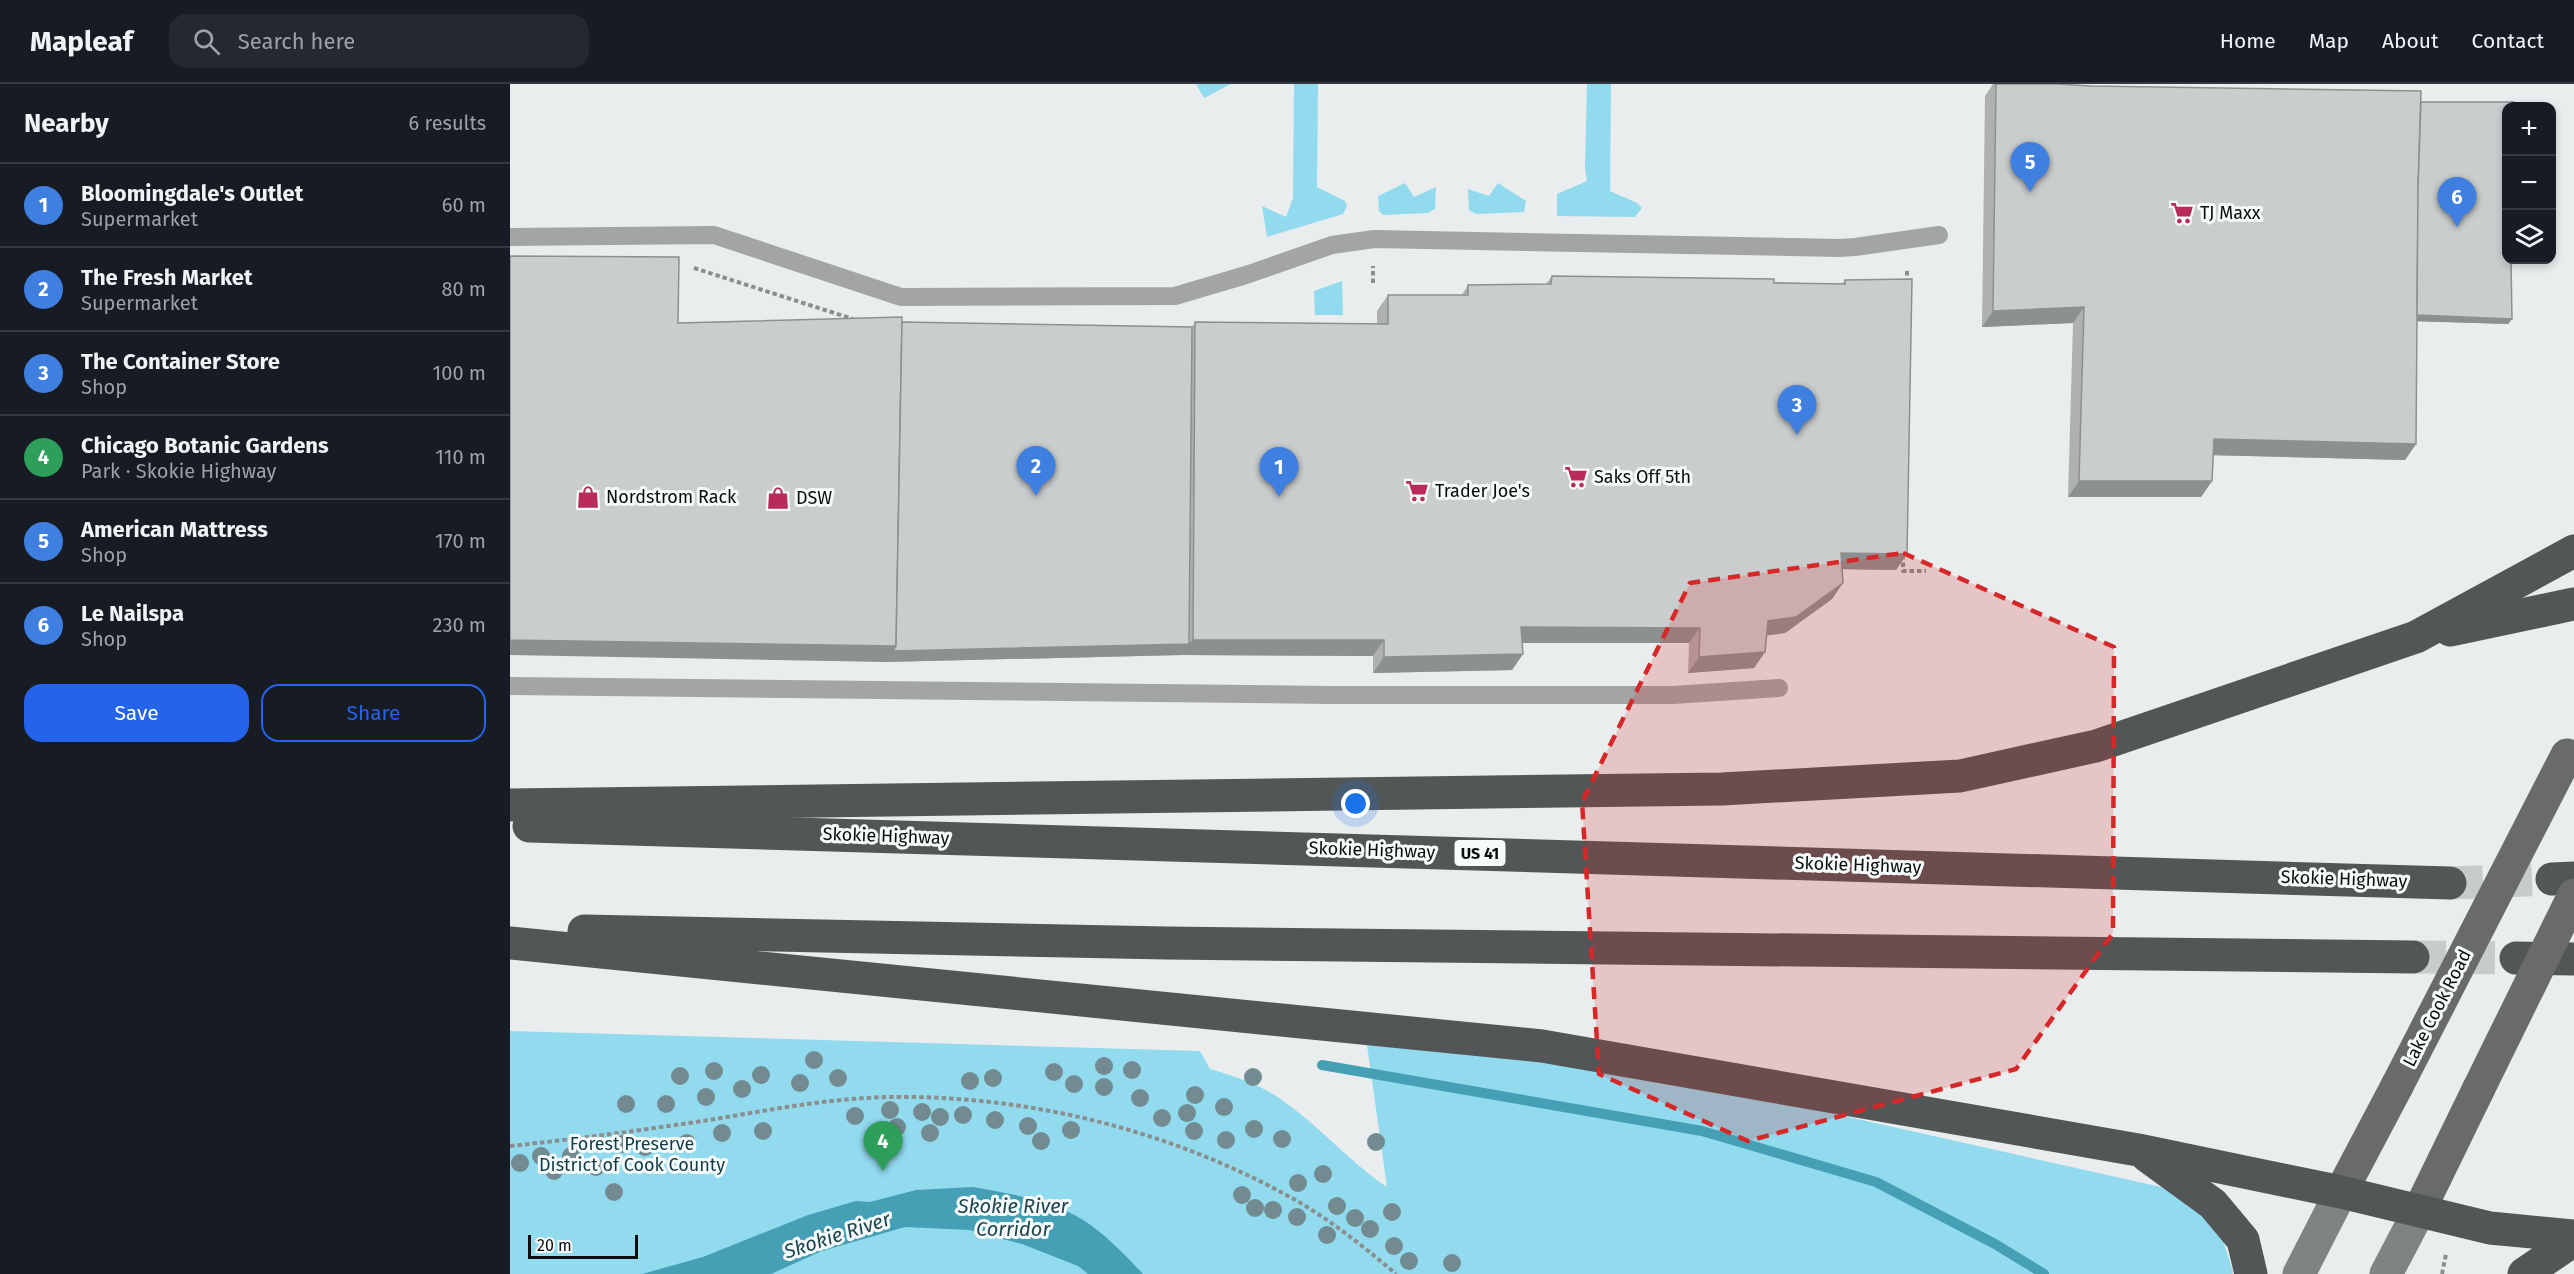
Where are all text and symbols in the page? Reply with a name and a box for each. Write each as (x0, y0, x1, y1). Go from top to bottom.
search box (169, 14, 589, 68)
text: Mapleaf (30, 25, 133, 58)
icon: search (190, 25, 223, 58)
text: Search here (238, 28, 355, 55)
text: Home (2220, 28, 2276, 54)
text: Map (2309, 28, 2349, 54)
text: About (2382, 28, 2439, 54)
text: Contact (2472, 28, 2544, 54)
map controls (2502, 102, 2556, 264)
button: + (2502, 102, 2556, 156)
text: Nearby (24, 108, 109, 139)
text: 6 results (409, 111, 486, 135)
pin: 5 (2010, 142, 2050, 192)
button: − (2502, 156, 2556, 210)
pin: 6 (2438, 178, 2476, 227)
text: Bloomingdale's Outlet (81, 180, 303, 207)
text: 1 (39, 193, 48, 217)
text: 60 m (442, 193, 486, 217)
supermarket icon: TJ Maxx (2169, 200, 2195, 226)
place label: TJ Maxx (2200, 202, 2261, 224)
text: Supermarket (81, 207, 198, 231)
button: layers (2502, 210, 2556, 264)
text: The Fresh Market (81, 264, 252, 291)
text: 2 (38, 277, 49, 301)
text: 80 m (441, 277, 486, 301)
text: Supermarket (81, 291, 198, 315)
text: The Container Store (81, 348, 280, 375)
text: 3 (38, 361, 49, 385)
text: 100 m (433, 361, 486, 385)
text: Shop (81, 375, 127, 399)
pin: 3 (1778, 386, 1816, 435)
text: Chicago Botanic Gardens (81, 432, 329, 459)
text: 4 (38, 445, 49, 469)
text: 110 m (435, 445, 486, 469)
pin: 2 (1016, 446, 1056, 496)
pin: 1 (1260, 448, 1298, 497)
text: Park · Skokie Highway (81, 459, 276, 483)
supermarket icon: Saks Off 5th (1563, 464, 1589, 490)
place label: Saks Off 5th (1594, 466, 1691, 488)
supermarket icon: Trader Joe's (1404, 478, 1430, 504)
place label: Trader Joe's (1435, 480, 1530, 502)
shop icon: Nordstrom Rack (575, 484, 601, 510)
shop icon: DSW (765, 485, 791, 511)
place label: Nordstrom Rack (606, 486, 737, 508)
place label: DSW (796, 487, 832, 509)
text: American Mattress (81, 516, 268, 543)
text: 5 (38, 529, 49, 553)
text: 170 m (435, 529, 486, 553)
text: Shop (81, 543, 127, 567)
text: Le Nailspa (81, 600, 184, 627)
text: 6 (38, 613, 49, 637)
text: 230 m (433, 613, 486, 637)
text: Shop (81, 627, 127, 651)
button: Save (24, 684, 249, 742)
button: Share (261, 684, 486, 742)
your location (1341, 789, 1370, 818)
street label: Skokie Highway (822, 823, 950, 849)
street label: Skokie Highway (1308, 837, 1436, 863)
road number: US 41 (1454, 840, 1506, 866)
street label: Skokie Highway (1794, 852, 1922, 878)
street label: Skokie Highway (2280, 866, 2408, 892)
street label: Lake Cook Road (2398, 946, 2476, 1070)
pin: 4 (864, 1122, 902, 1171)
park label: Forest Preserve District of Cook County (539, 1133, 725, 1176)
water label: Skokie River Corridor (957, 1194, 1070, 1241)
water label: Skokie River (780, 1206, 895, 1264)
scale bar (528, 1232, 638, 1260)
text: 20 m (537, 1236, 572, 1255)

